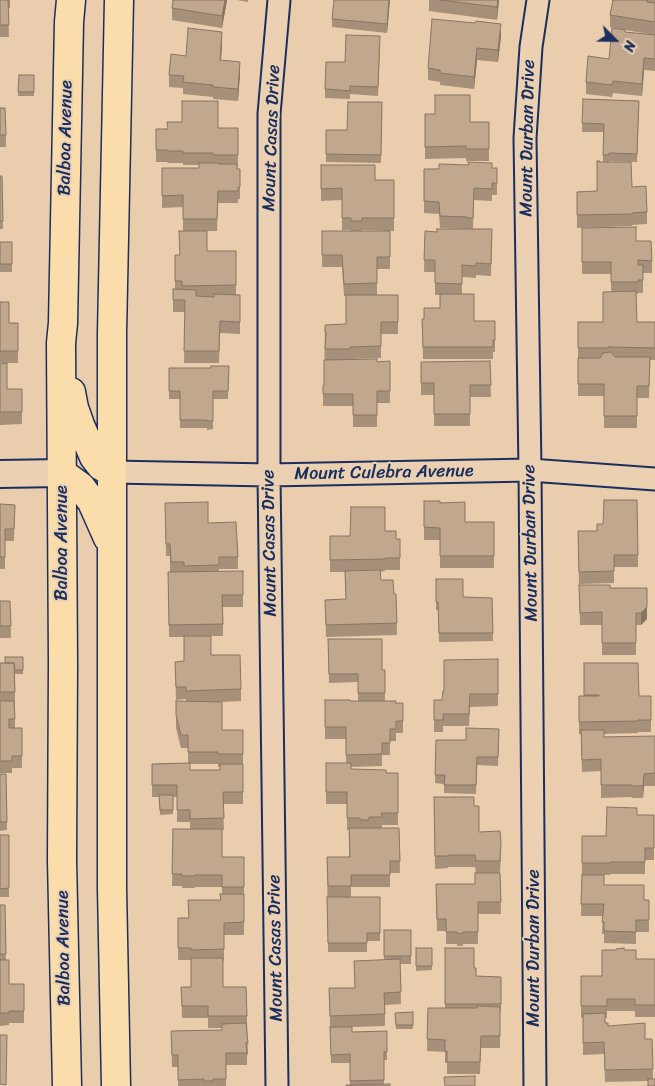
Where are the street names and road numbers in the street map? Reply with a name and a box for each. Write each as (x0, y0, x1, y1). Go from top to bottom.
street label: Mount Durban Drive (516, 59, 540, 217)
street label: Mount Casas Drive (259, 64, 285, 212)
street label: Balboa Avenue (54, 80, 78, 196)
street label: Mount Culebra Avenue (294, 461, 474, 485)
street label: Mount Durban Drive (519, 464, 543, 622)
street label: Mount Casas Drive (258, 469, 282, 617)
street label: Balboa Avenue (51, 485, 73, 601)
street label: Mount Durban Drive (523, 869, 545, 1027)
street label: Mount Casas Drive (264, 874, 288, 1022)
street label: Balboa Avenue (52, 890, 76, 1006)

